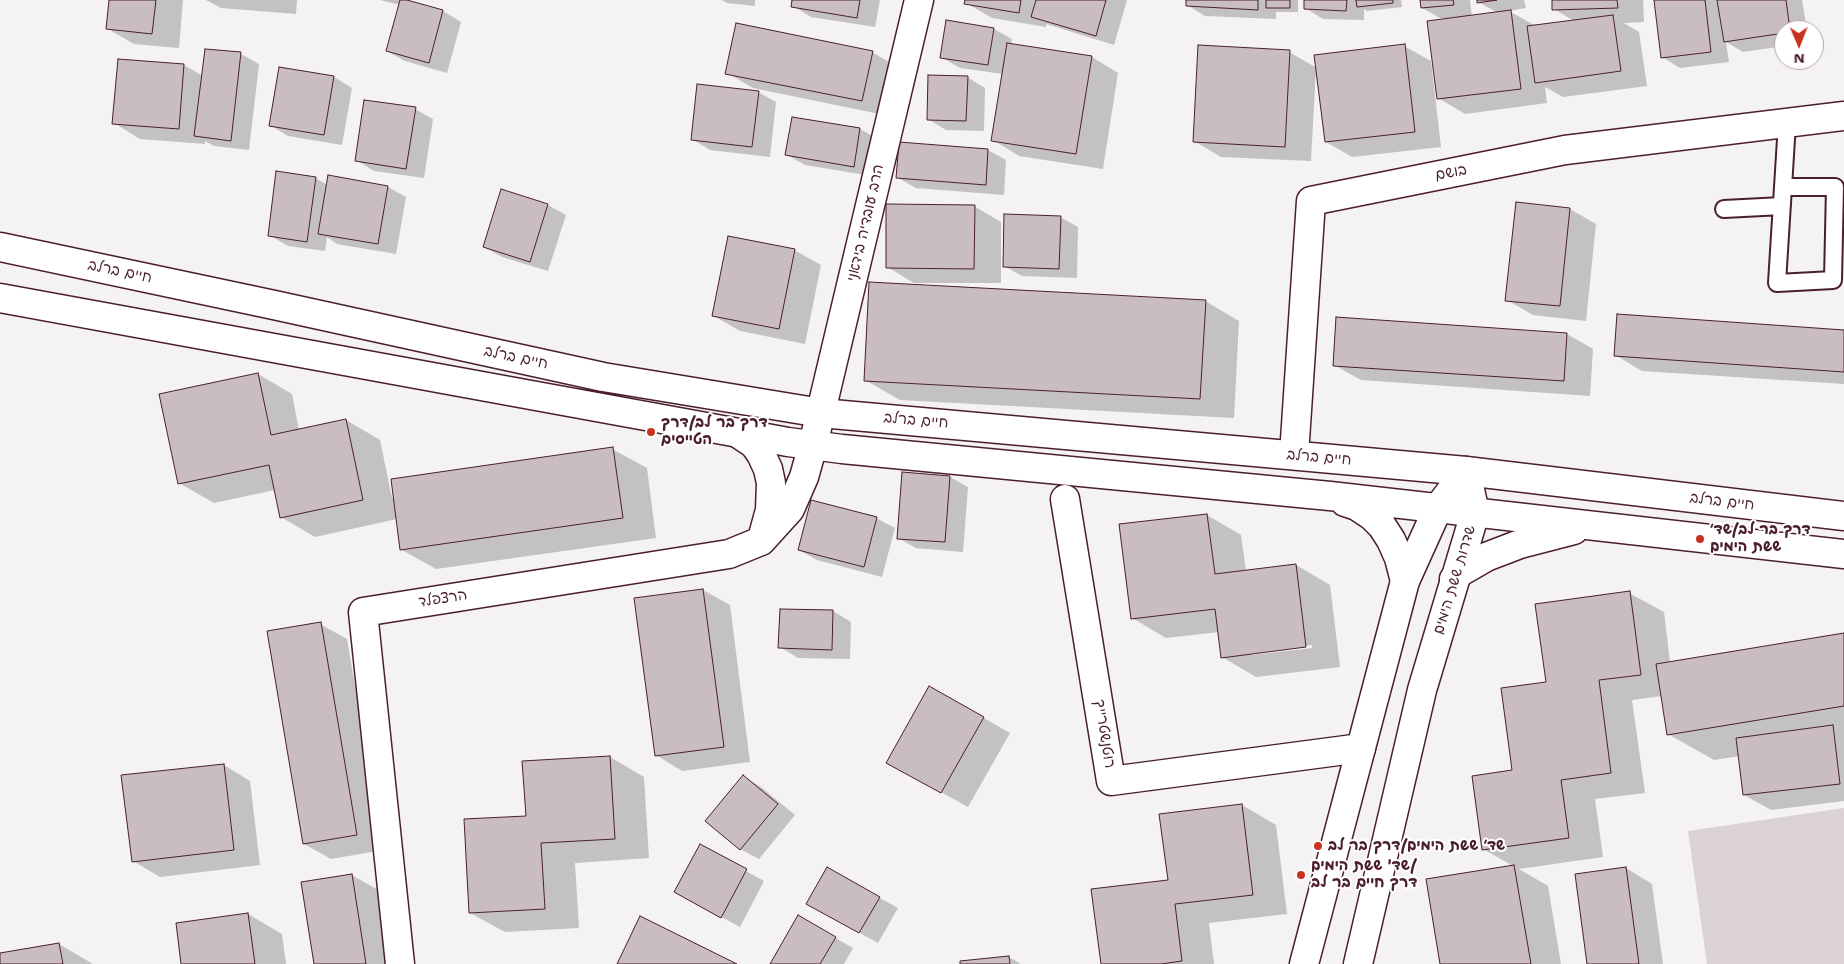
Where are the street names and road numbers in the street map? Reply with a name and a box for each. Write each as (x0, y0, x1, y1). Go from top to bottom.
street label: בושם (1434, 161, 1468, 185)
street label: הרב עובדיה בידאני (844, 163, 888, 283)
street label: חיים ברלב (86, 256, 154, 288)
street label: חיים ברלב (482, 342, 550, 374)
street label: חיים ברלב (883, 409, 949, 433)
street label: חיים ברלב (1286, 446, 1352, 470)
street label: חיים ברלב (1689, 489, 1755, 515)
street label: שדרות ששת הימים (1430, 523, 1480, 637)
street label: הרצפלד (417, 586, 469, 612)
street label: רוטנשטרייך (1090, 698, 1118, 770)

